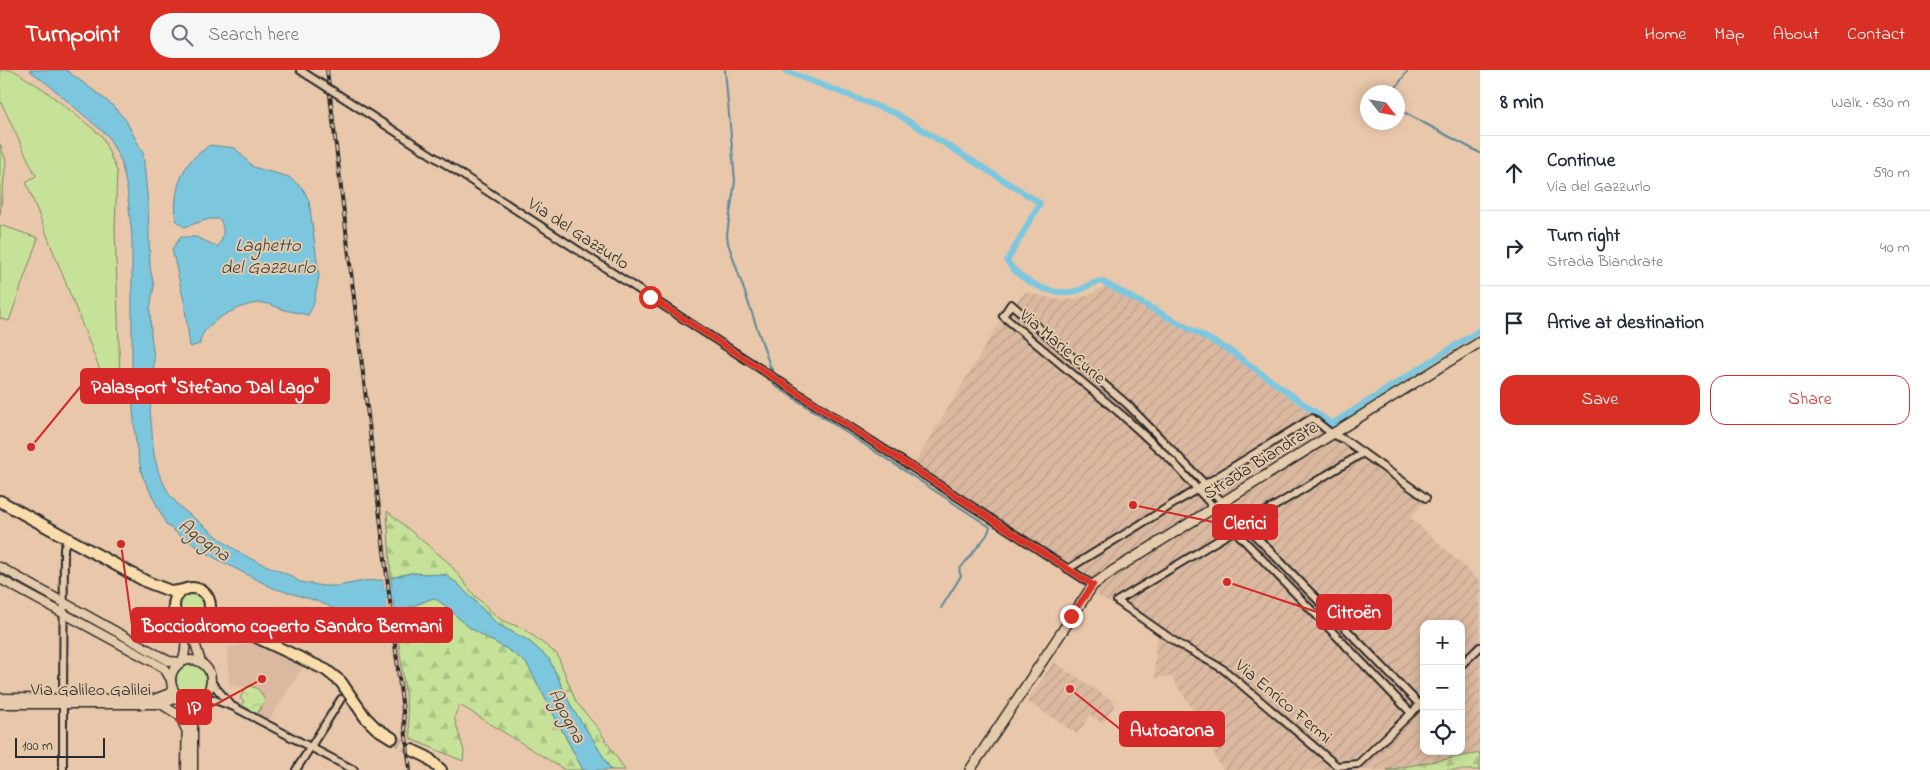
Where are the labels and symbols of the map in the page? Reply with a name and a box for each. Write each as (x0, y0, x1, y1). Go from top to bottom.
north arrow (1360, 85, 1405, 130)
street label: Via del Gazzurlo (521, 191, 634, 277)
water label: Laghetto del Gazzurlo (220, 233, 317, 282)
route start (639, 286, 662, 309)
street label: Via Marie Curie (1012, 303, 1111, 392)
callout: Palasport "Stefano Dal Lago" (81, 369, 329, 403)
text: Palasport "Stefano Dal Lago" (91, 375, 319, 404)
street label: Strada Biandrate (1199, 416, 1324, 507)
callout: Clerici (1213, 505, 1277, 539)
text: Clerici (1223, 511, 1267, 538)
water label: Agogna (171, 513, 236, 570)
callout: Citroën (1317, 595, 1391, 629)
text: Citroën (1327, 600, 1381, 627)
route end (1060, 605, 1083, 628)
callout: Bocciodromo coperto Sandro Bermani (132, 608, 452, 642)
text: Bocciodromo coperto Sandro Bermani (141, 614, 442, 641)
street label: Via Enrico Fermi (1228, 653, 1337, 751)
street label: Via Galileo Galilei (30, 678, 151, 704)
water label: Agogna (539, 684, 592, 749)
callout: IP (177, 690, 211, 724)
text: IP (187, 696, 201, 723)
callout: Autoarona (1120, 712, 1224, 746)
text: Autoarona (1130, 718, 1214, 745)
scale bar (15, 735, 105, 758)

